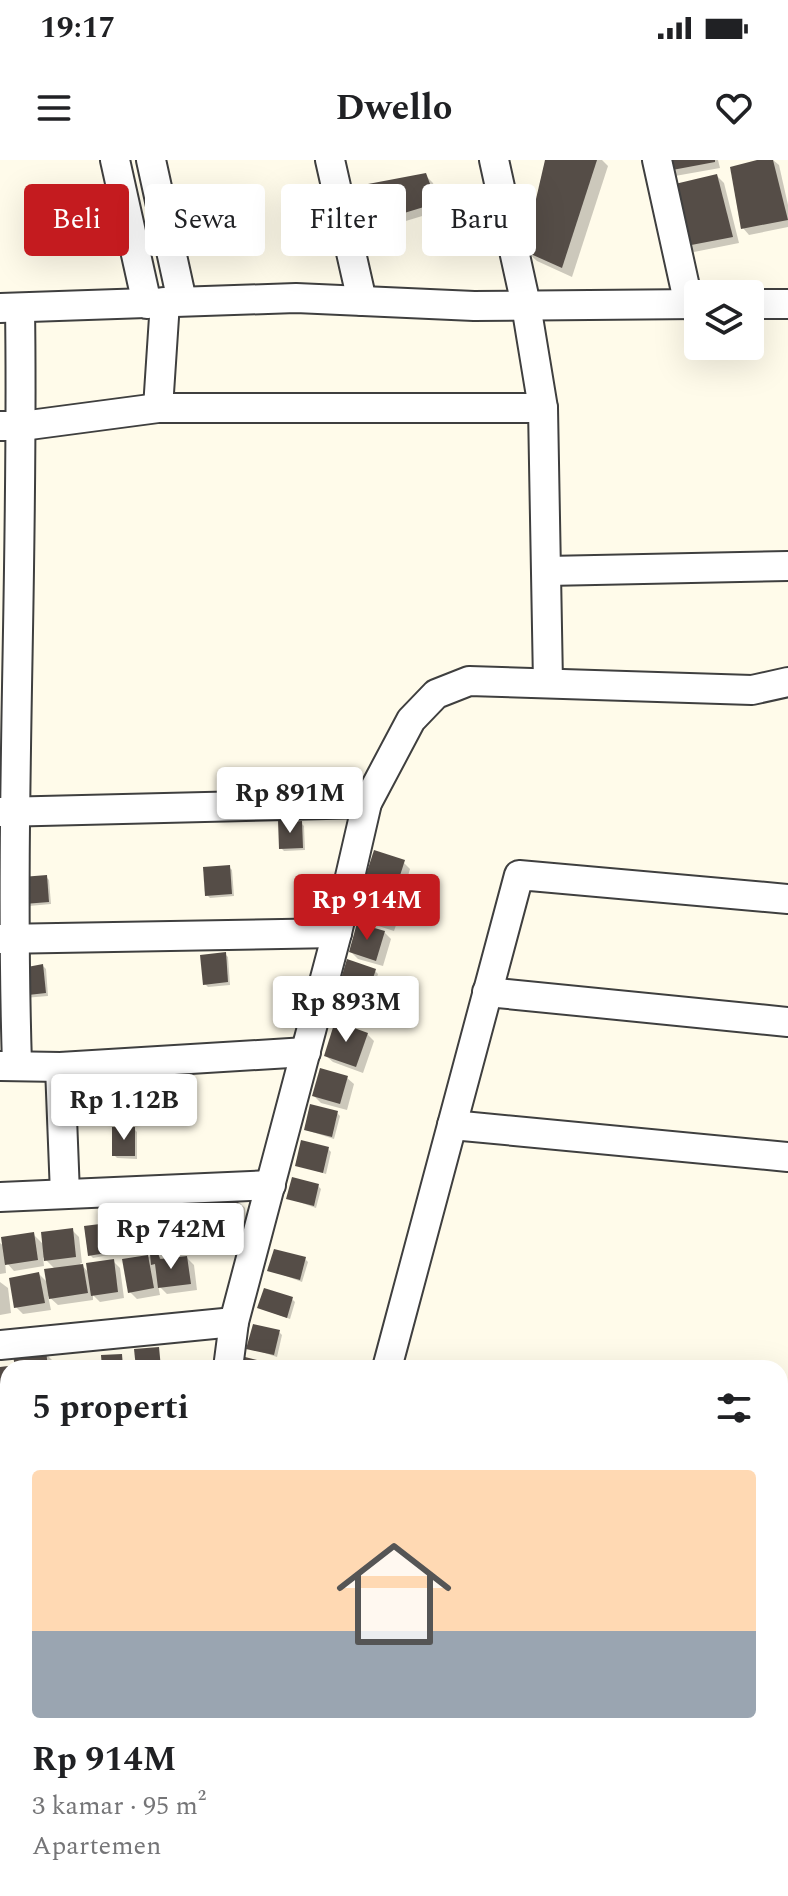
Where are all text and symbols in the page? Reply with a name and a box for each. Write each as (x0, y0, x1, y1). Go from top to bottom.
text: 19:17 (40, 5, 115, 51)
text: Dwello (335, 81, 453, 136)
icon: menu (32, 86, 76, 130)
icon: heart (712, 86, 756, 130)
chip: Beli (24, 184, 129, 256)
chip: Sewa (145, 184, 265, 256)
chip: Filter (281, 184, 406, 256)
chip: Baru (422, 184, 536, 256)
map controls (684, 280, 764, 360)
button: layers (684, 280, 764, 360)
pin: Rp 891M (216, 767, 364, 835)
text: Rp 891M (235, 773, 345, 813)
pin: Rp 914M (293, 874, 441, 942)
text: Rp 914M (312, 880, 422, 920)
pin: Rp 893M (272, 976, 420, 1044)
text: Rp 893M (291, 982, 401, 1022)
pin: Rp 1.12B (41, 1074, 207, 1142)
text: Rp 1.12B (69, 1080, 179, 1120)
pin: Rp 742M (97, 1203, 245, 1271)
text: Rp 742M (116, 1209, 226, 1249)
text: 5 properti (32, 1382, 189, 1434)
icon: filters (712, 1386, 756, 1430)
icon: home (322, 1522, 466, 1666)
text: Rp 914M (32, 1734, 176, 1786)
text: 3 kamar · 95 m² (32, 1786, 206, 1826)
text: Apartemen (32, 1826, 161, 1866)

